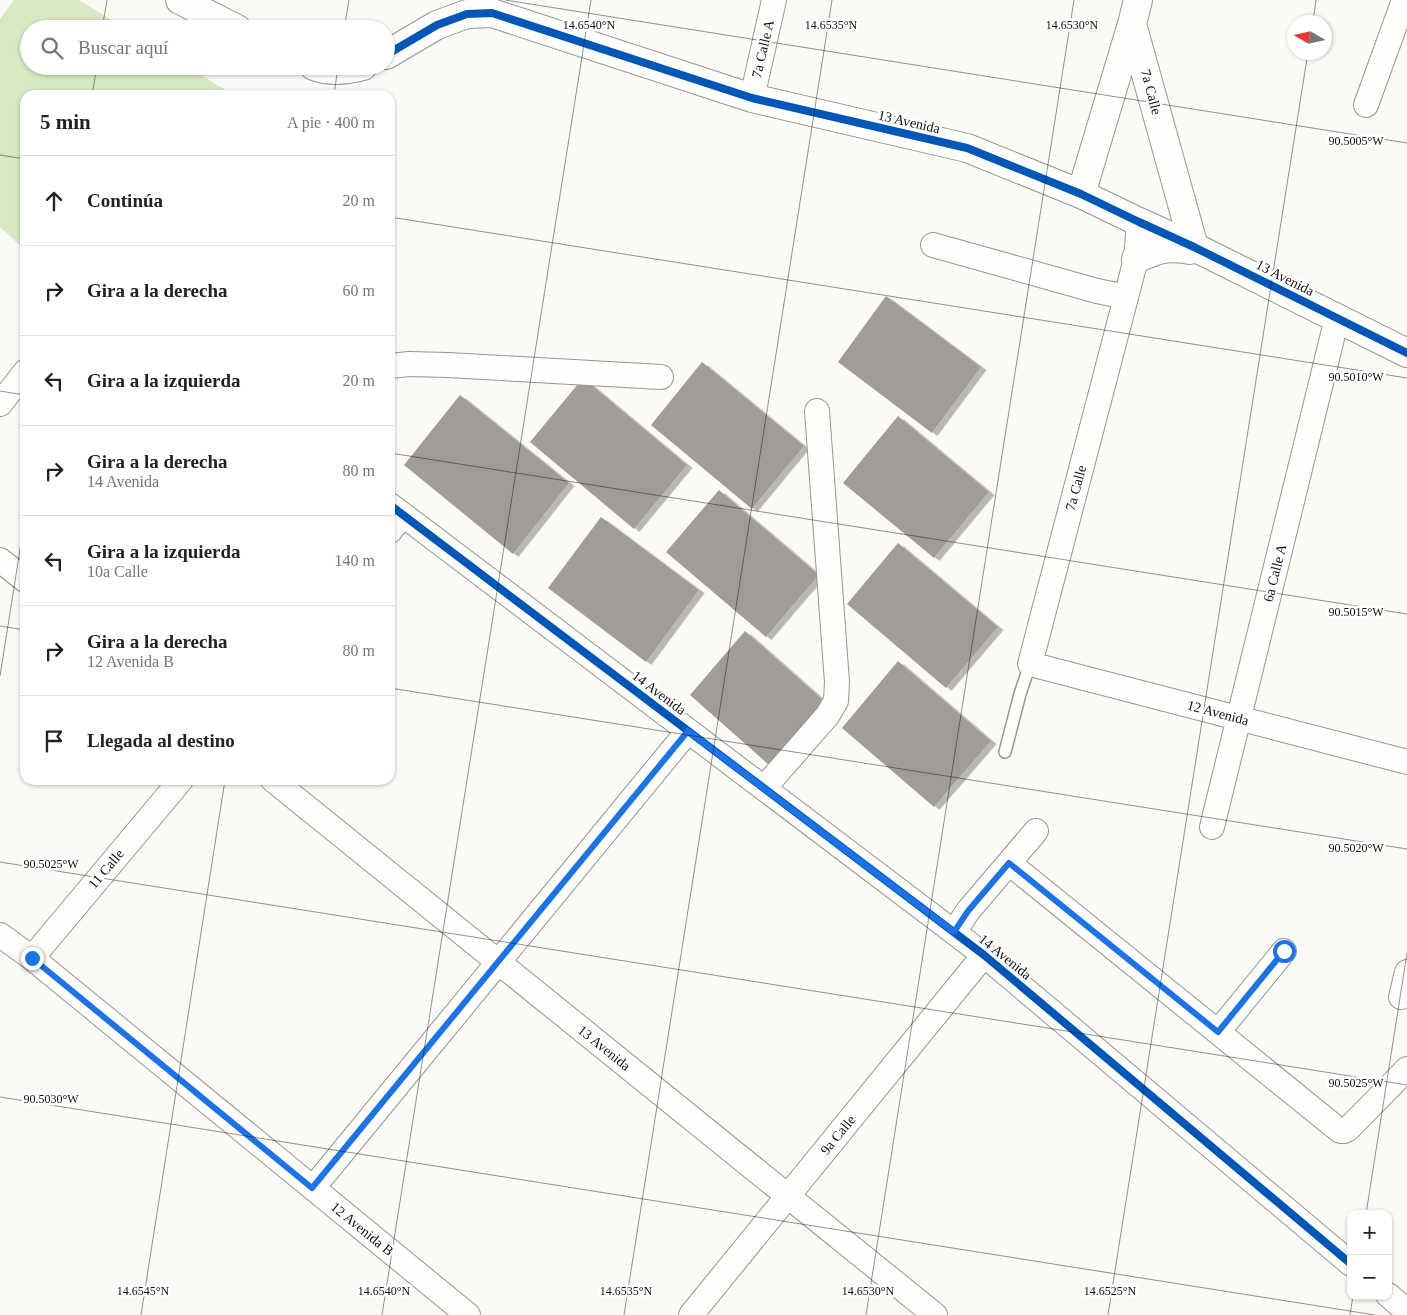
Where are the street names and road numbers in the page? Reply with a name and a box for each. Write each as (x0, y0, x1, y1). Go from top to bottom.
street label: 7a Calle A (749, 18, 777, 79)
street label: 7a Calle (1138, 68, 1164, 116)
street label: 13 Avenida (877, 108, 942, 137)
street label: 13 Avenida (1253, 257, 1317, 299)
street label: 7a Calle (1063, 464, 1089, 512)
street label: 6a Calle A (1261, 542, 1290, 603)
street label: 14 Avenida (629, 668, 689, 718)
street label: 12 Avenida (1186, 698, 1251, 729)
street label: 11 Calle (85, 846, 127, 892)
street label: 14 Avenida (976, 931, 1035, 983)
street label: 13 Avenida (575, 1022, 634, 1074)
street label: 9a Calle (818, 1112, 858, 1158)
street label: 12 Avenida B (328, 1199, 396, 1259)

